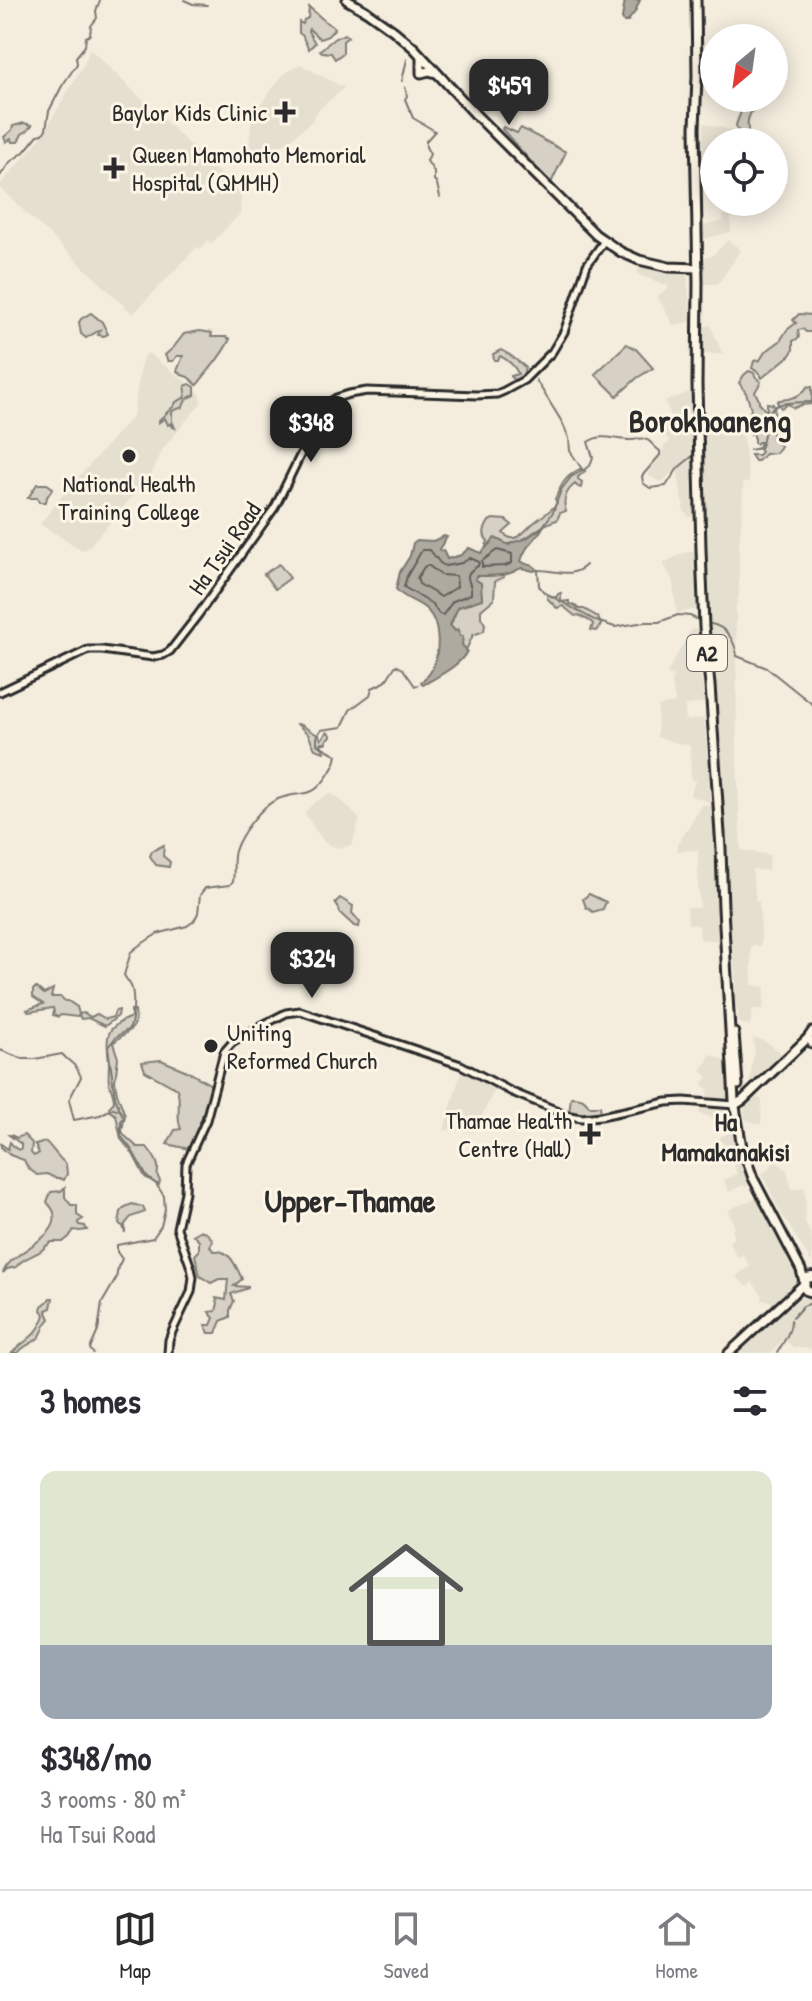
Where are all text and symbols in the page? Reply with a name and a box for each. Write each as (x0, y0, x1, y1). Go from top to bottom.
north arrow (700, 24, 788, 112)
map controls (700, 24, 788, 216)
pin: $459 (462, 59, 556, 127)
text: $459 (487, 67, 531, 102)
place label: Baylor Kids Clinic (112, 96, 268, 128)
marker: Baylor Kids Clinic (274, 101, 296, 123)
button: locate (700, 128, 788, 216)
place label: Queen Mamohato Memorial Hospital (QMMH) (132, 138, 366, 198)
marker: Queen Mamohato Memorial Hospital (QMMH) (103, 157, 125, 179)
pin: $348 (264, 396, 358, 464)
district label: Borokhoaneng (629, 399, 791, 443)
text: $348 (288, 404, 334, 439)
marker: National Health Training College (120, 447, 138, 465)
place label: National Health Training College (58, 467, 200, 527)
street label: Ha Tsui Road (180, 495, 268, 601)
road number: A2 (687, 635, 727, 671)
pin: $324 (265, 932, 359, 1000)
text: $324 (289, 940, 335, 975)
place label: Uniting Reformed Church (227, 1016, 377, 1076)
marker: Uniting Reformed Church (202, 1037, 220, 1055)
place label: Thamae Health Centre (Hall) (446, 1104, 572, 1164)
district label: Ha Mamakanakisi (662, 1104, 790, 1169)
marker: Thamae Health Centre (Hall) (579, 1123, 601, 1145)
district label: Upper-Thamae (265, 1179, 436, 1223)
text: 3 homes (40, 1378, 141, 1424)
icon: filters (728, 1379, 772, 1423)
icon: home (334, 1523, 478, 1667)
text: $348/mo (40, 1735, 151, 1781)
text: 3 rooms · 80 m² (40, 1781, 186, 1816)
text: Ha Tsui Road (40, 1816, 155, 1851)
tab: Map (113, 1907, 157, 1985)
tab: Saved (384, 1907, 428, 1985)
tab: Home (655, 1907, 699, 1985)

